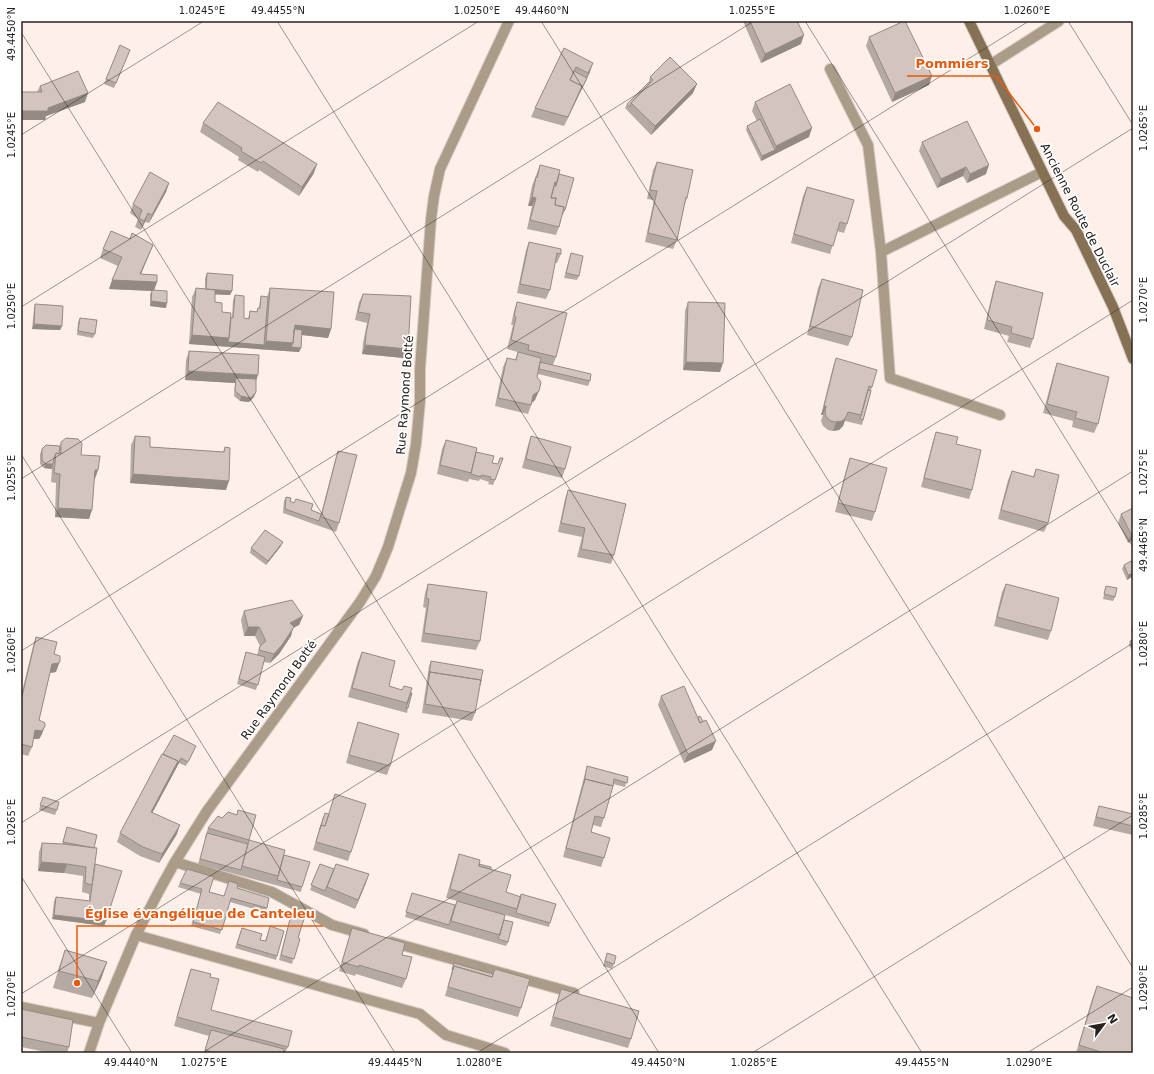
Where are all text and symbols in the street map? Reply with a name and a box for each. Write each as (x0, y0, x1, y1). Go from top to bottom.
text: 1.0245°E (179, 5, 225, 16)
text: 49.4455°N (251, 5, 305, 16)
text: 1.0250°E (454, 5, 500, 16)
text: 49.4460°N (515, 5, 569, 16)
text: 1.0255°E (729, 5, 775, 16)
text: 1.0260°E (1004, 5, 1050, 16)
text: 49.4450°N (6, 7, 17, 61)
callout: Pommiers (907, 51, 996, 76)
text: Pommiers (916, 56, 989, 71)
text: 1.0265°E (1138, 105, 1149, 151)
text: 1.0245°E (6, 112, 17, 158)
street label: Ancienne Route de Duclair (1038, 141, 1122, 289)
text: 1.0270°E (1138, 277, 1149, 323)
text: 1.0250°E (6, 283, 17, 329)
street label: Rue Raymond Botté (394, 335, 416, 455)
text: 1.0275°E (1138, 449, 1149, 495)
text: 1.0255°E (6, 455, 17, 501)
text: 49.4465°N (1138, 518, 1149, 572)
text: 1.0280°E (1138, 621, 1149, 667)
text: 1.0260°E (6, 627, 17, 673)
street label: Rue Raymond Botté (238, 638, 320, 742)
text: 1.0285°E (1138, 793, 1149, 839)
text: 1.0265°E (6, 799, 17, 845)
callout: Église évangélique de Canteleu (77, 901, 323, 926)
text: Église évangélique de Canteleu (85, 906, 315, 921)
text: 1.0290°E (1138, 965, 1149, 1011)
text: 1.0270°E (6, 971, 17, 1017)
north arrow (1084, 1004, 1124, 1044)
text: N (1104, 1012, 1120, 1026)
text: 49.4440°N (104, 1057, 158, 1068)
text: 1.0275°E (181, 1057, 227, 1068)
text: 49.4445°N (368, 1057, 422, 1068)
text: 1.0280°E (456, 1057, 502, 1068)
text: 49.4450°N (631, 1057, 685, 1068)
text: 1.0285°E (731, 1057, 777, 1068)
text: 49.4455°N (895, 1057, 949, 1068)
text: 1.0290°E (1006, 1057, 1052, 1068)

